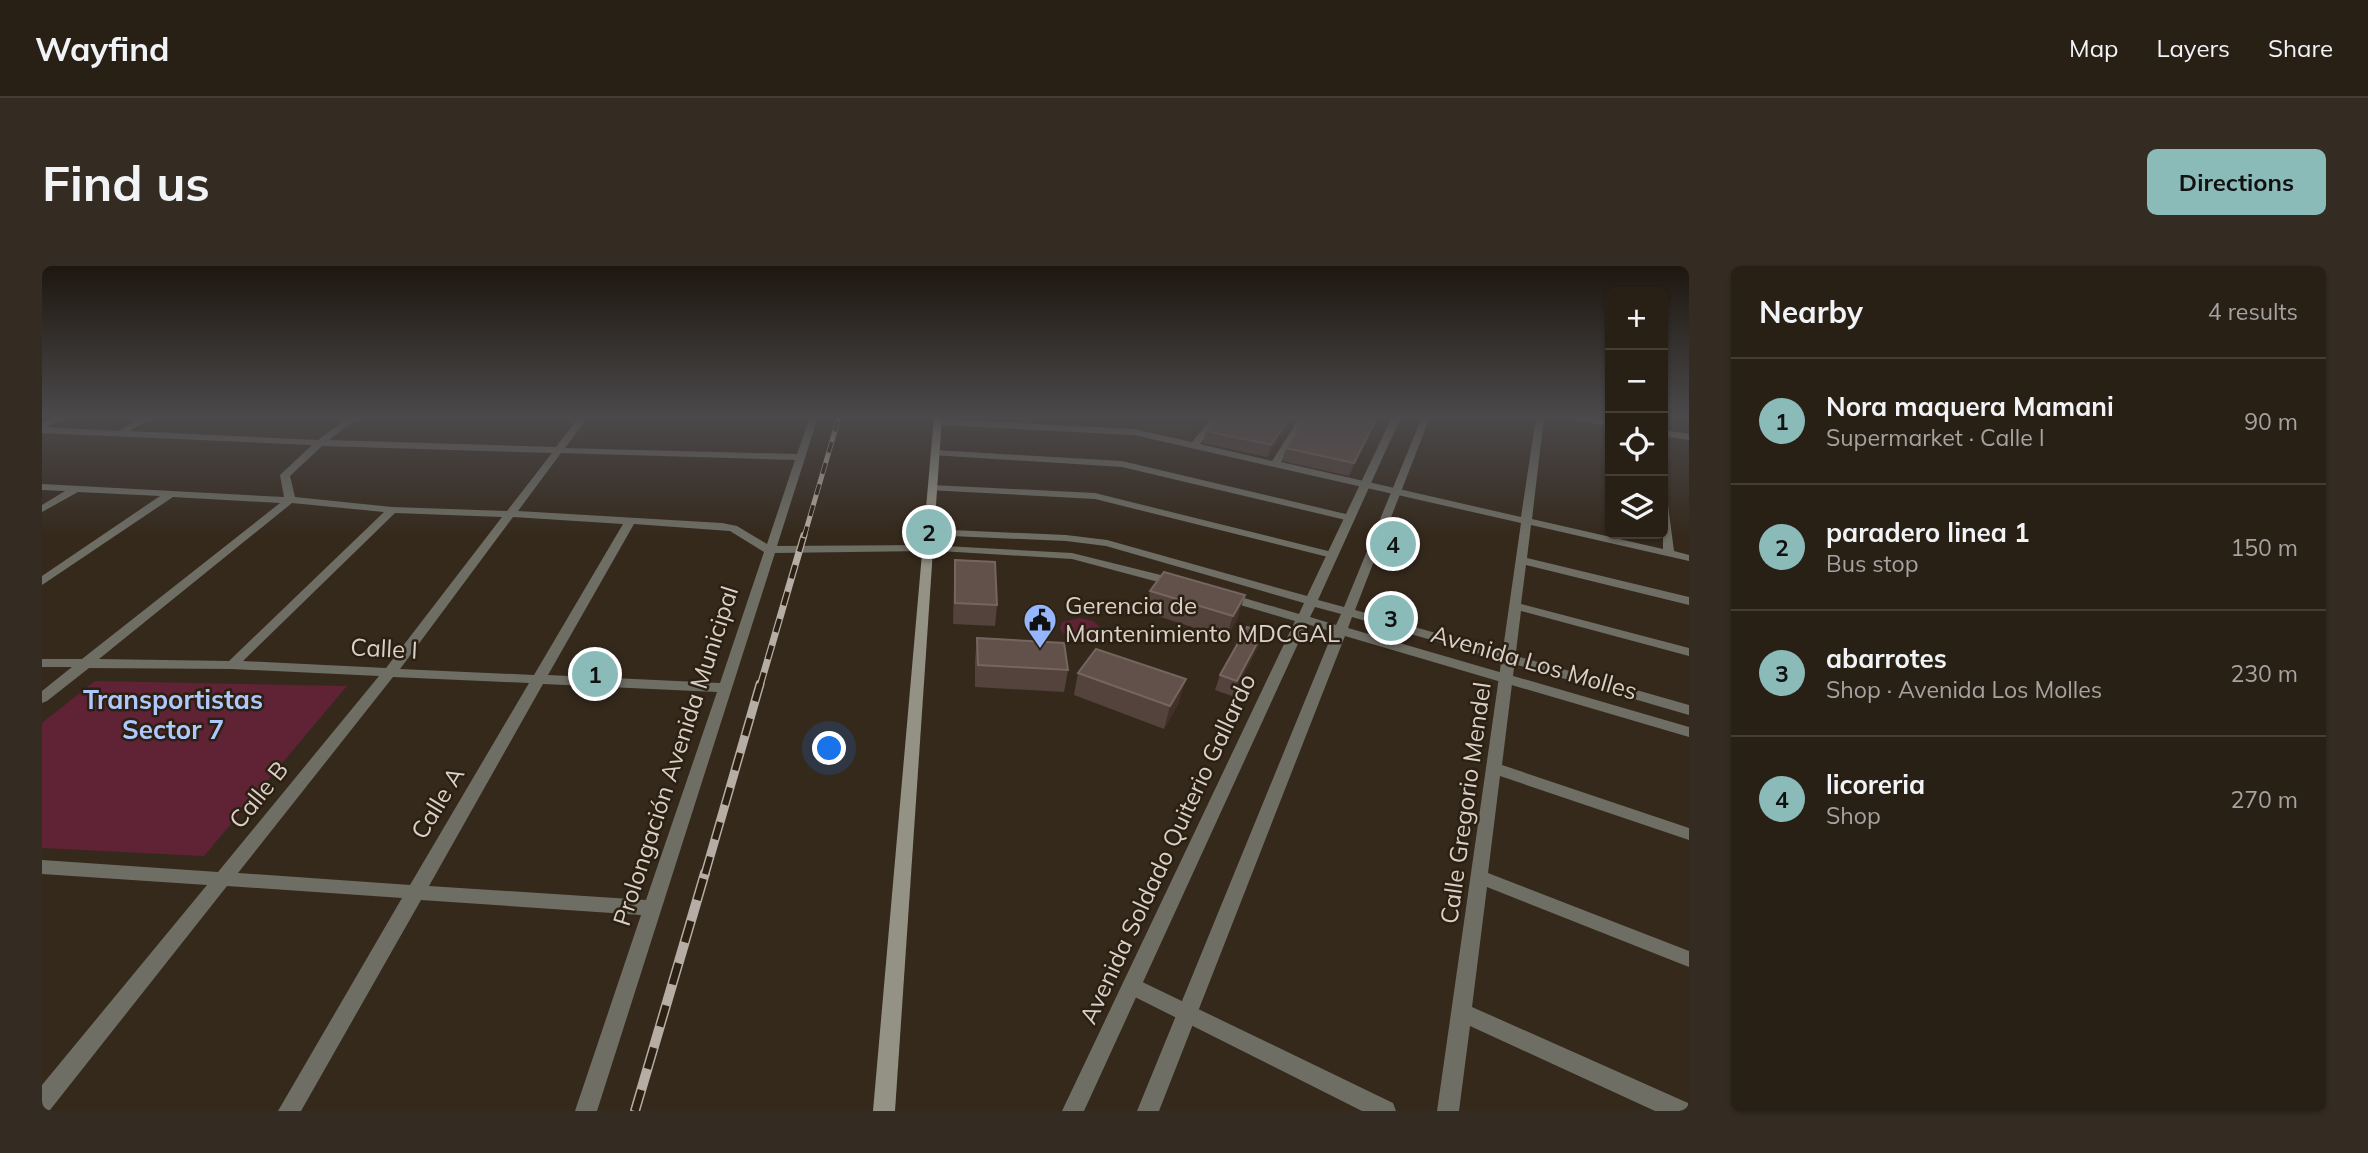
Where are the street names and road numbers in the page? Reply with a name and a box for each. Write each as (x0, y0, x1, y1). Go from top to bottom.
street label: Prolongación Avenida Municipal (606, 582, 744, 929)
street label: Avenida Los Molles (1428, 618, 1641, 706)
street label: Calle I (350, 631, 418, 665)
street label: Avenida Soldado Quiterio Gallardo (1073, 669, 1262, 1029)
street label: Calle Gregorio Mendel (1433, 680, 1497, 926)
street label: Calle B (222, 755, 294, 834)
street label: Calle A (404, 761, 470, 844)

